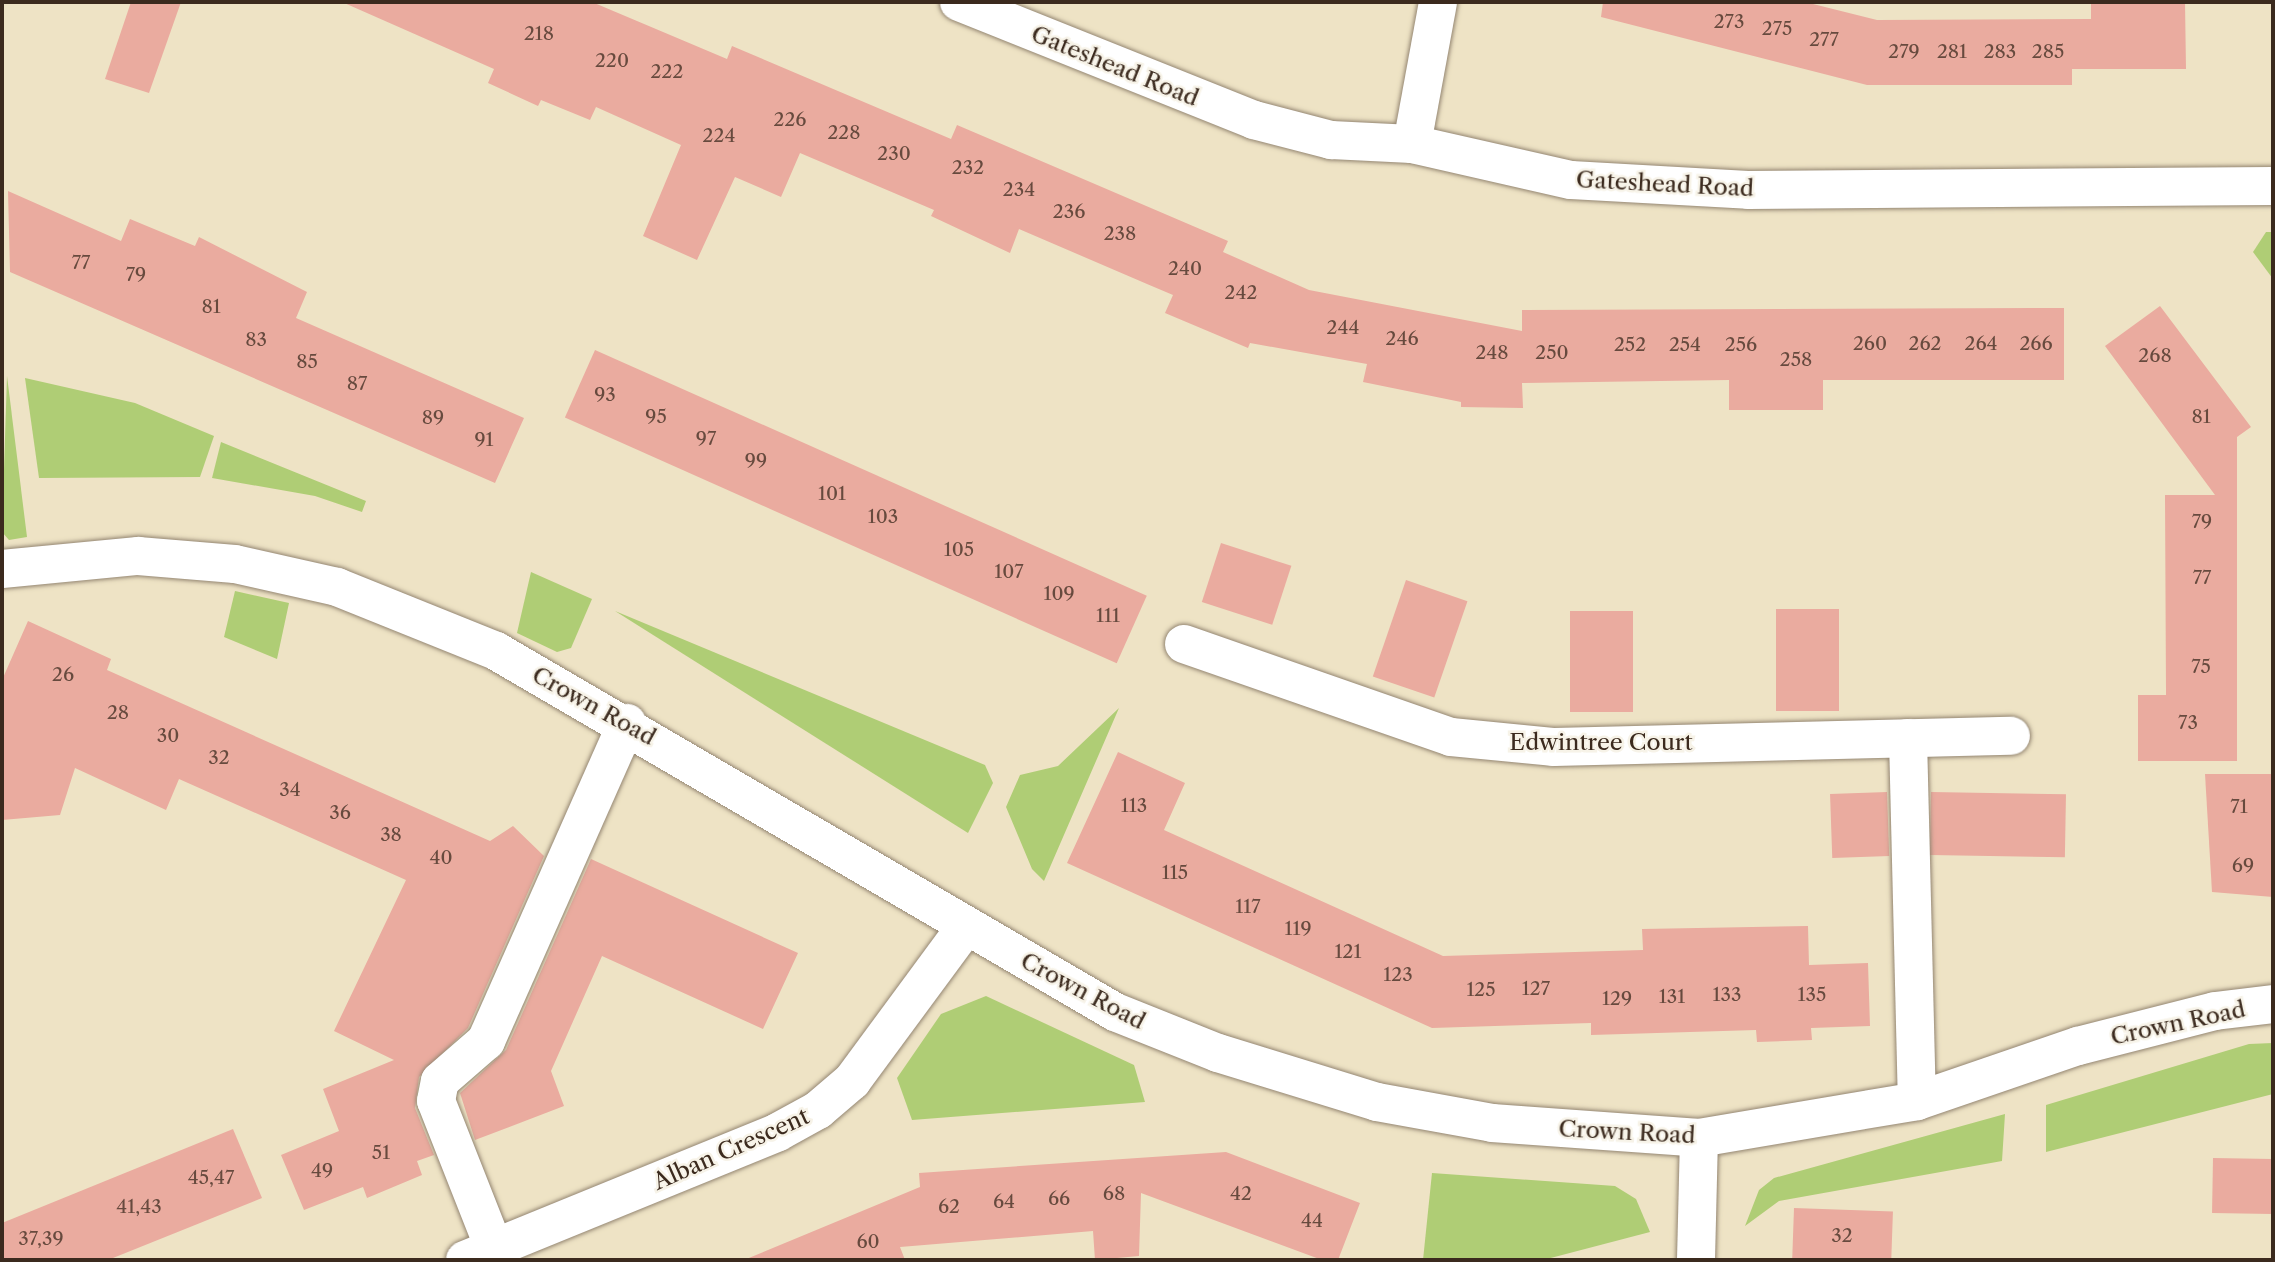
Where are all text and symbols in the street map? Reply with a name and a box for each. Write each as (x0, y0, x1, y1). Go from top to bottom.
house number: 273 (1714, 11, 1744, 33)
house number: 275 (1762, 18, 1792, 40)
street label: Gateshead Road (1027, 20, 1203, 112)
house number: 218 (524, 23, 554, 45)
house number: 277 (1809, 29, 1839, 51)
house number: 279 (1888, 41, 1920, 63)
house number: 281 (1937, 41, 1967, 63)
house number: 283 (1984, 41, 2016, 63)
house number: 285 (2032, 41, 2064, 63)
house number: 220 (595, 50, 629, 72)
house number: 222 (651, 61, 683, 83)
house number: 226 (774, 109, 806, 131)
house number: 228 (827, 122, 861, 144)
house number: 224 (703, 125, 735, 147)
house number: 230 (877, 143, 911, 165)
house number: 232 (952, 157, 984, 179)
street label: Gateshead Road (1575, 166, 1755, 202)
house number: 234 (1003, 179, 1035, 201)
house number: 236 (1053, 201, 1085, 223)
house number: 238 (1104, 223, 1136, 245)
house number: 77 (72, 252, 90, 274)
house number: 240 (1168, 258, 1202, 280)
house number: 79 (126, 264, 146, 286)
house number: 242 (1225, 282, 1257, 304)
house number: 81 (201, 296, 221, 318)
house number: 244 (1327, 317, 1359, 339)
house number: 246 (1385, 328, 1419, 350)
house number: 83 (245, 329, 267, 351)
house number: 260 (1853, 333, 1887, 355)
house number: 262 (1909, 333, 1941, 355)
house number: 264 (1964, 333, 1998, 355)
house number: 266 (2019, 333, 2053, 355)
house number: 252 (1614, 334, 1646, 356)
house number: 254 (1669, 334, 1701, 356)
house number: 256 (1725, 334, 1757, 356)
house number: 248 (1475, 342, 1509, 364)
house number: 250 (1535, 342, 1569, 364)
house number: 268 (2138, 345, 2172, 367)
house number: 258 (1780, 349, 1812, 371)
house number: 85 (296, 351, 318, 373)
house number: 87 (347, 373, 367, 395)
house number: 93 (594, 384, 616, 406)
house number: 95 (645, 406, 667, 428)
house number: 81 (2191, 406, 2211, 428)
house number: 89 (422, 407, 444, 429)
house number: 97 (696, 428, 716, 450)
house number: 91 (474, 429, 494, 451)
house number: 99 (745, 450, 767, 472)
house number: 101 (818, 483, 846, 505)
house number: 103 (868, 506, 898, 528)
house number: 79 (2192, 511, 2212, 533)
house number: 105 (944, 539, 974, 561)
house number: 107 (994, 561, 1024, 583)
house number: 77 (2193, 567, 2211, 589)
house number: 109 (1043, 583, 1075, 605)
house number: 111 (1096, 605, 1120, 627)
house number: 75 (2191, 656, 2211, 678)
street label: Crown Road (527, 661, 661, 751)
house number: 26 (52, 664, 74, 686)
house number: 28 (107, 702, 129, 724)
house number: 73 (2178, 712, 2198, 734)
house number: 30 (157, 725, 179, 747)
street label: Edwintree Court (1509, 728, 1693, 756)
house number: 32 (208, 747, 230, 769)
house number: 34 (279, 779, 301, 801)
house number: 113 (1121, 795, 1147, 817)
house number: 71 (2230, 796, 2248, 818)
house number: 36 (329, 802, 351, 824)
house number: 38 (380, 824, 402, 846)
house number: 40 (429, 847, 453, 869)
house number: 69 (2232, 855, 2254, 877)
house number: 115 (1162, 862, 1188, 884)
house number: 117 (1235, 896, 1261, 918)
house number: 119 (1284, 918, 1312, 940)
house number: 121 (1335, 941, 1361, 963)
street label: Crown Road (1016, 947, 1150, 1035)
house number: 123 (1383, 964, 1413, 986)
house number: 127 (1522, 978, 1550, 1000)
house number: 125 (1466, 979, 1496, 1001)
house number: 133 (1713, 984, 1741, 1006)
house number: 135 (1798, 984, 1826, 1006)
house number: 131 (1659, 986, 1685, 1008)
house number: 129 (1602, 988, 1632, 1010)
street label: Crown Road (2108, 995, 2248, 1051)
street label: Alban Crescent (649, 1102, 813, 1196)
street label: Crown Road (1558, 1115, 1696, 1149)
house number: 51 (372, 1142, 390, 1164)
house number: 49 (311, 1160, 333, 1182)
house number: 45,47 (188, 1167, 234, 1189)
house number: 68 (1103, 1183, 1125, 1205)
house number: 42 (1230, 1183, 1252, 1205)
house number: 66 (1048, 1188, 1070, 1210)
house number: 64 (993, 1191, 1015, 1213)
house number: 41,43 (116, 1196, 162, 1218)
house number: 62 (938, 1196, 960, 1218)
house number: 44 (1301, 1210, 1323, 1232)
house number: 32 (1831, 1225, 1853, 1247)
house number: 37,39 (18, 1228, 64, 1250)
house number: 60 (856, 1231, 880, 1253)

